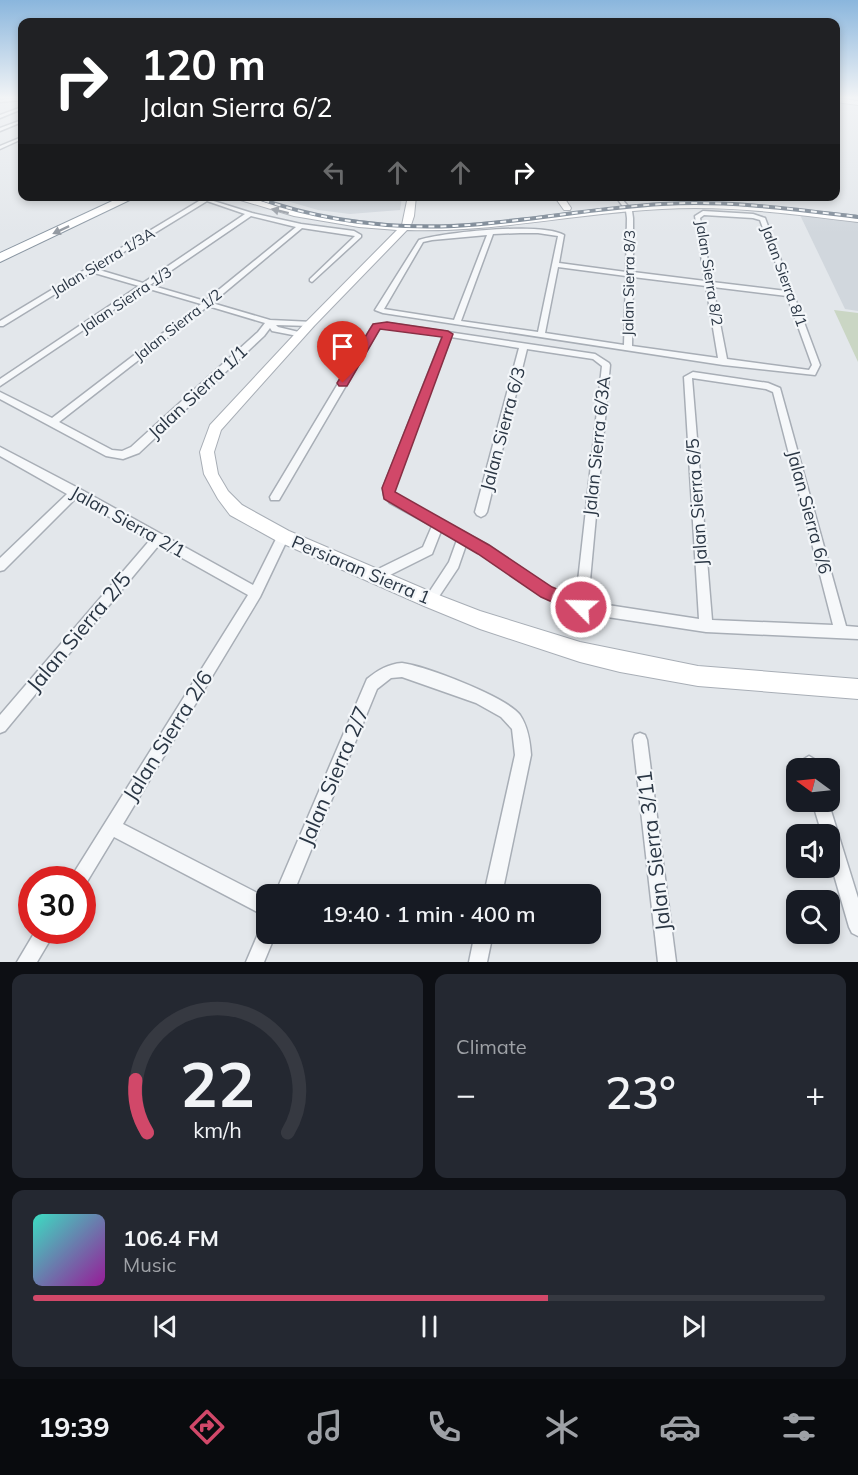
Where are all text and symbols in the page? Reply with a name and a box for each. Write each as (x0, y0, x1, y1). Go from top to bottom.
text: 120 m (141, 38, 266, 91)
icon: right (42, 42, 120, 120)
text: Jalan Sierra 6/2 (141, 90, 332, 124)
icon: left (318, 156, 351, 189)
icon: ahead (381, 156, 414, 189)
icon: ahead (444, 156, 477, 189)
icon: right (507, 156, 540, 189)
one-way arrow (271, 206, 289, 216)
street label: Jalan Sierra 8/2 (692, 219, 727, 327)
street label: Jalan Sierra 8/1 (757, 223, 812, 329)
street label: Jalan Sierra 1/3A (48, 224, 158, 300)
one-way arrow (52, 225, 69, 234)
street label: Jalan Sierra 8/3 (618, 230, 639, 336)
street label: Jalan Sierra 1/3 (77, 263, 175, 337)
street label: Jalan Sierra 1/2 (130, 284, 225, 365)
pin (317, 321, 368, 383)
icon: arrive (326, 330, 359, 363)
street label: Jalan Sierra 1/1 (143, 340, 252, 444)
street label: Jalan Sierra 6/3 (475, 364, 530, 493)
street label: Jalan Sierra 6/3A (578, 375, 615, 517)
street label: Jalan Sierra 6/5 (681, 437, 712, 566)
street label: Jalan Sierra 6/6 (782, 447, 837, 576)
street label: Jalan Sierra 2/1 (67, 481, 190, 563)
street label: Persiaran Sierra 1 (288, 530, 434, 609)
street label: Jalan Sierra 2/5 (20, 566, 136, 697)
position arrow (549, 575, 613, 639)
street label: Jalan Sierra 2/6 (117, 665, 218, 805)
street label: Jalan Sierra 2/7 (292, 702, 374, 849)
north arrow (786, 758, 840, 812)
map controls (786, 758, 840, 944)
street label: Jalan Sierra 3/11 (630, 769, 676, 933)
button: sound (786, 824, 840, 878)
speed limit sign: 30 (18, 866, 96, 944)
button: search (786, 890, 840, 944)
text: 19:40 · 1 min · 400 m (321, 900, 536, 928)
text: Climate (456, 1034, 527, 1059)
text: 22 (180, 1044, 255, 1123)
text: 23° (605, 1064, 676, 1120)
text: − (456, 1073, 476, 1114)
text: + (805, 1073, 825, 1114)
text: km/h (193, 1116, 242, 1143)
text: 106.4 FM (123, 1224, 219, 1252)
text: Music (123, 1252, 176, 1277)
icon: previous (149, 1310, 182, 1343)
icon: pause (413, 1310, 446, 1343)
icon: next (677, 1310, 710, 1343)
icon: directions (186, 1406, 228, 1448)
icon: music (304, 1406, 346, 1448)
icon: phone (423, 1406, 465, 1448)
icon: climate (541, 1406, 583, 1448)
icon: car (659, 1406, 701, 1448)
icon: filters (778, 1406, 820, 1448)
text: 19:39 (38, 1410, 110, 1444)

